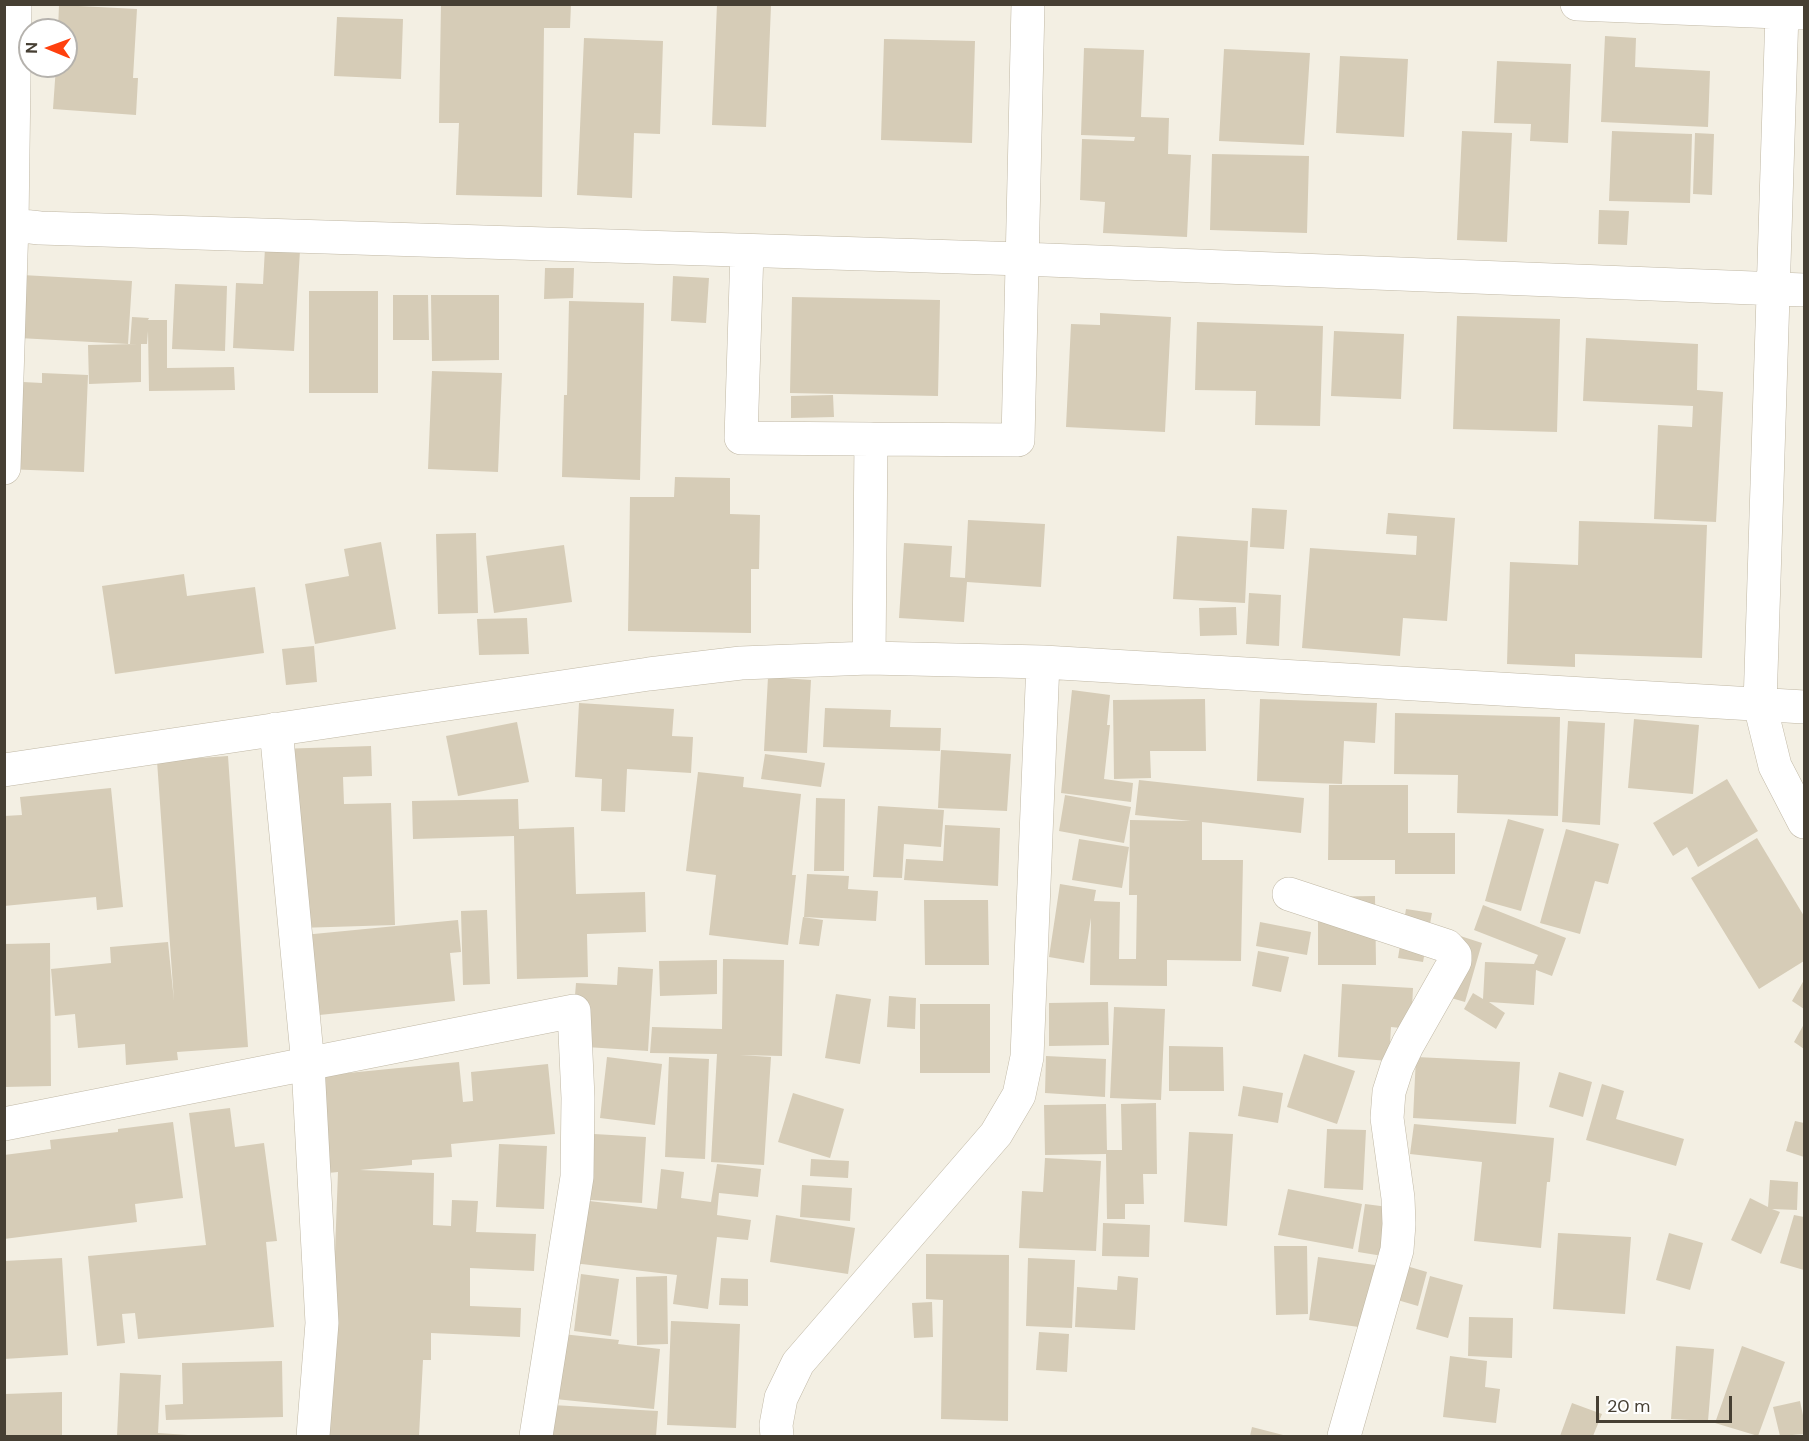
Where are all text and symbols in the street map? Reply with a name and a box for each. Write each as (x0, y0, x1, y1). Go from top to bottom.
north arrow (18, 18, 78, 78)
text: N (21, 42, 42, 54)
scale bar (1599, 1384, 1736, 1422)
text: 20 m (1607, 1394, 1650, 1418)

